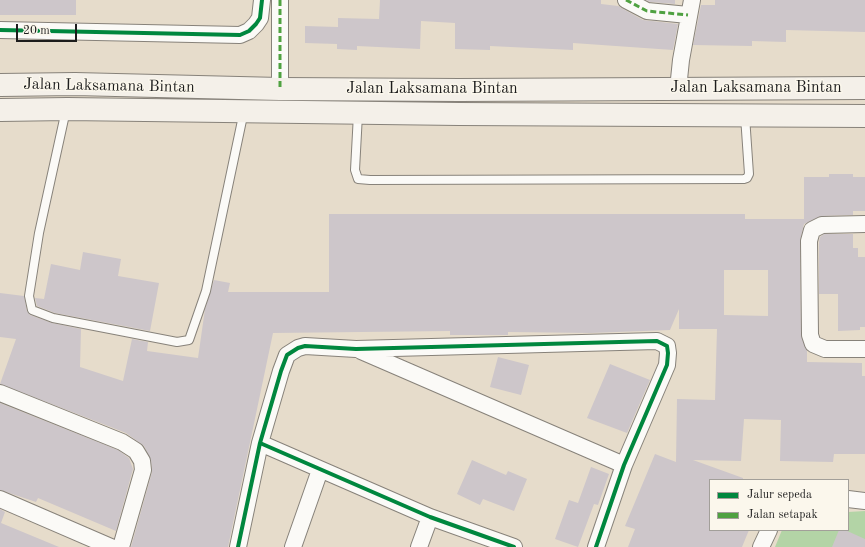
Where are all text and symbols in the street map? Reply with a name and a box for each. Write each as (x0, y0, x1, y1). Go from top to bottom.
scale bar (18, 16, 79, 42)
text: 20 m (23, 25, 50, 37)
street label: Jalan Laksamana Bintan (23, 75, 195, 97)
street label: Jalan Laksamana Bintan (670, 78, 842, 98)
street label: Jalan Laksamana Bintan (346, 79, 518, 99)
legend (709, 479, 849, 531)
text: Jalur sepeda (747, 489, 812, 501)
text: Jalan setapak (747, 509, 818, 521)

